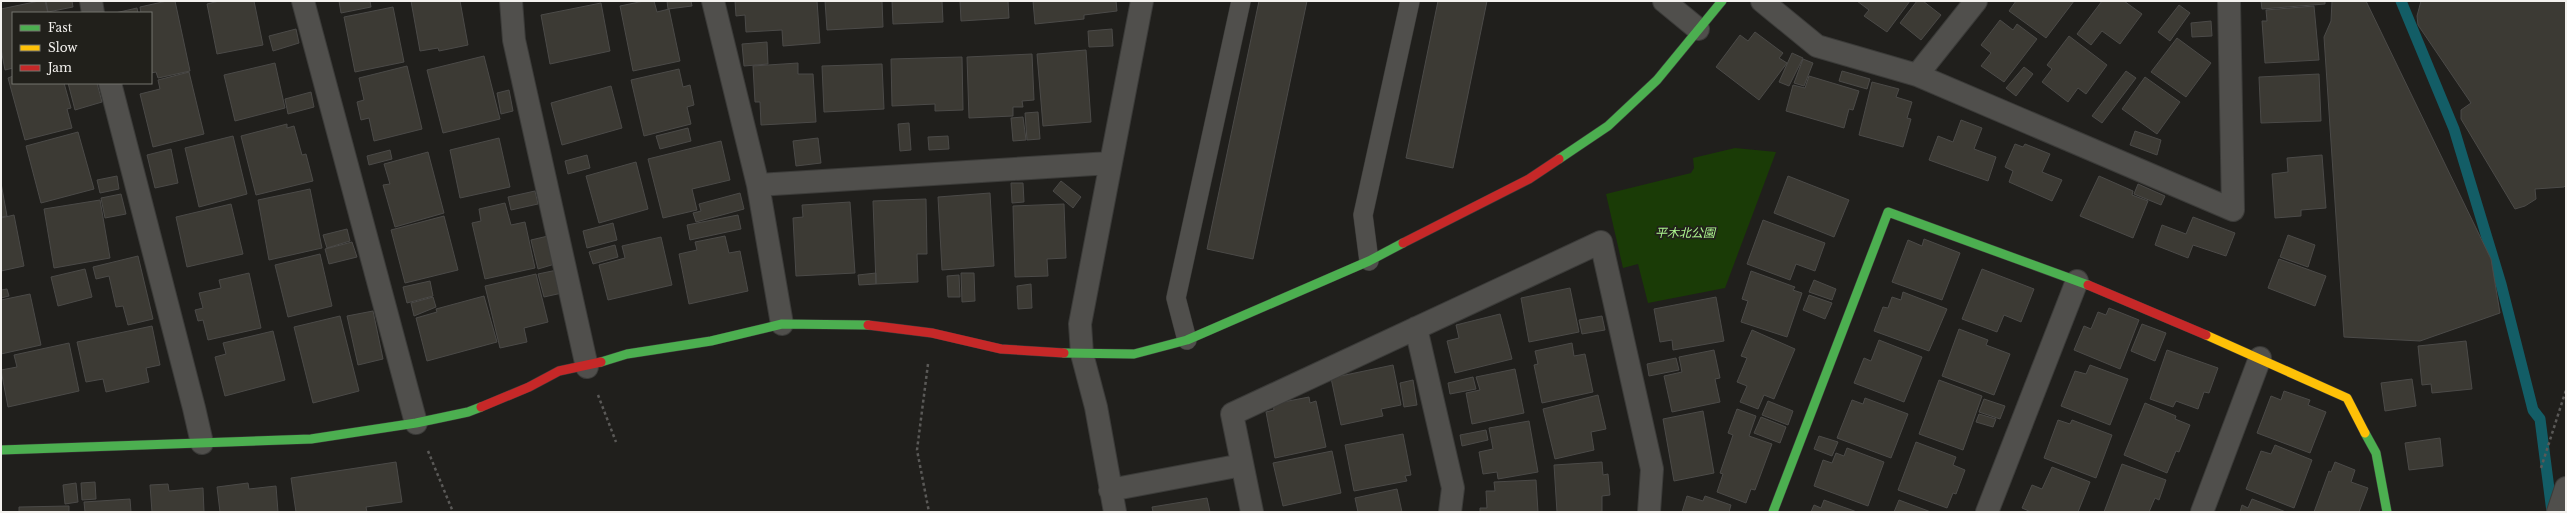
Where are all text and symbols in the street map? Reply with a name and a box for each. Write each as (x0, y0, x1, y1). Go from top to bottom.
legend (12, 12, 152, 84)
text: Fast (48, 20, 73, 35)
text: Slow (48, 40, 78, 55)
text: Jam (46, 60, 72, 75)
park label: 平木北公園 (1655, 225, 1717, 240)

